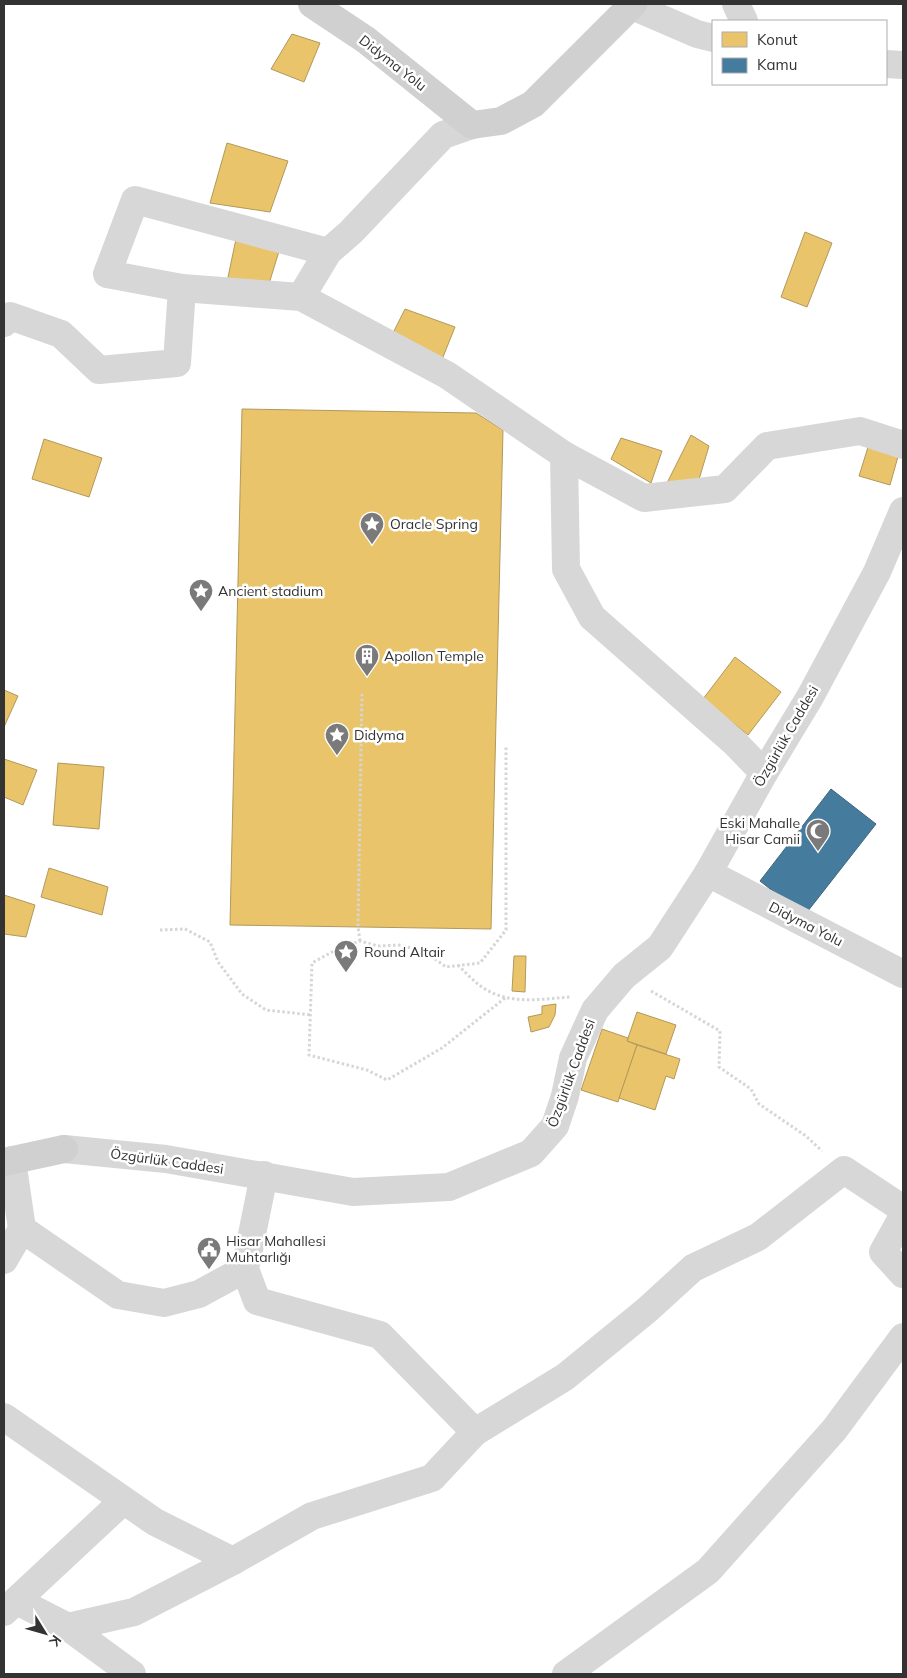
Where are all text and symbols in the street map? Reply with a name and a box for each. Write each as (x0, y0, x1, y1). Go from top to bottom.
legend (712, 20, 887, 85)
text: Konut (757, 30, 798, 49)
street label: Didyma Yolu (356, 31, 430, 95)
text: Kamu (757, 55, 797, 74)
place icon: Oracle Spring (359, 511, 385, 545)
place label: Oracle Spring (390, 515, 478, 533)
place icon: Ancient stadium (188, 578, 214, 612)
place label: Ancient stadium (218, 582, 323, 600)
building icon: Apollon Temple (354, 643, 380, 677)
place label: Apollon Temple (384, 647, 484, 665)
street label: Özgürlük Caddesi (750, 682, 822, 790)
place icon: Didyma (324, 722, 350, 756)
place label: Didyma (354, 726, 404, 744)
place label: Eski Mahalle Hisar Camii (719, 814, 800, 848)
mosque icon: Eski Mahalle Hisar Camii (805, 818, 831, 852)
street label: Didyma Yolu (766, 898, 846, 950)
place icon: Round Altair (333, 939, 359, 973)
place label: Round Altair (364, 943, 446, 961)
street label: Özgürlük Caddesi (543, 1016, 599, 1130)
street label: Özgürlük Caddesi (109, 1144, 225, 1178)
place label: Hisar Mahallesi Muhtarlığı (226, 1232, 326, 1266)
public building icon: Hisar Mahallesi Muhtarlığı (196, 1236, 222, 1270)
north arrow (20, 1608, 70, 1658)
text: K (45, 1632, 65, 1651)

